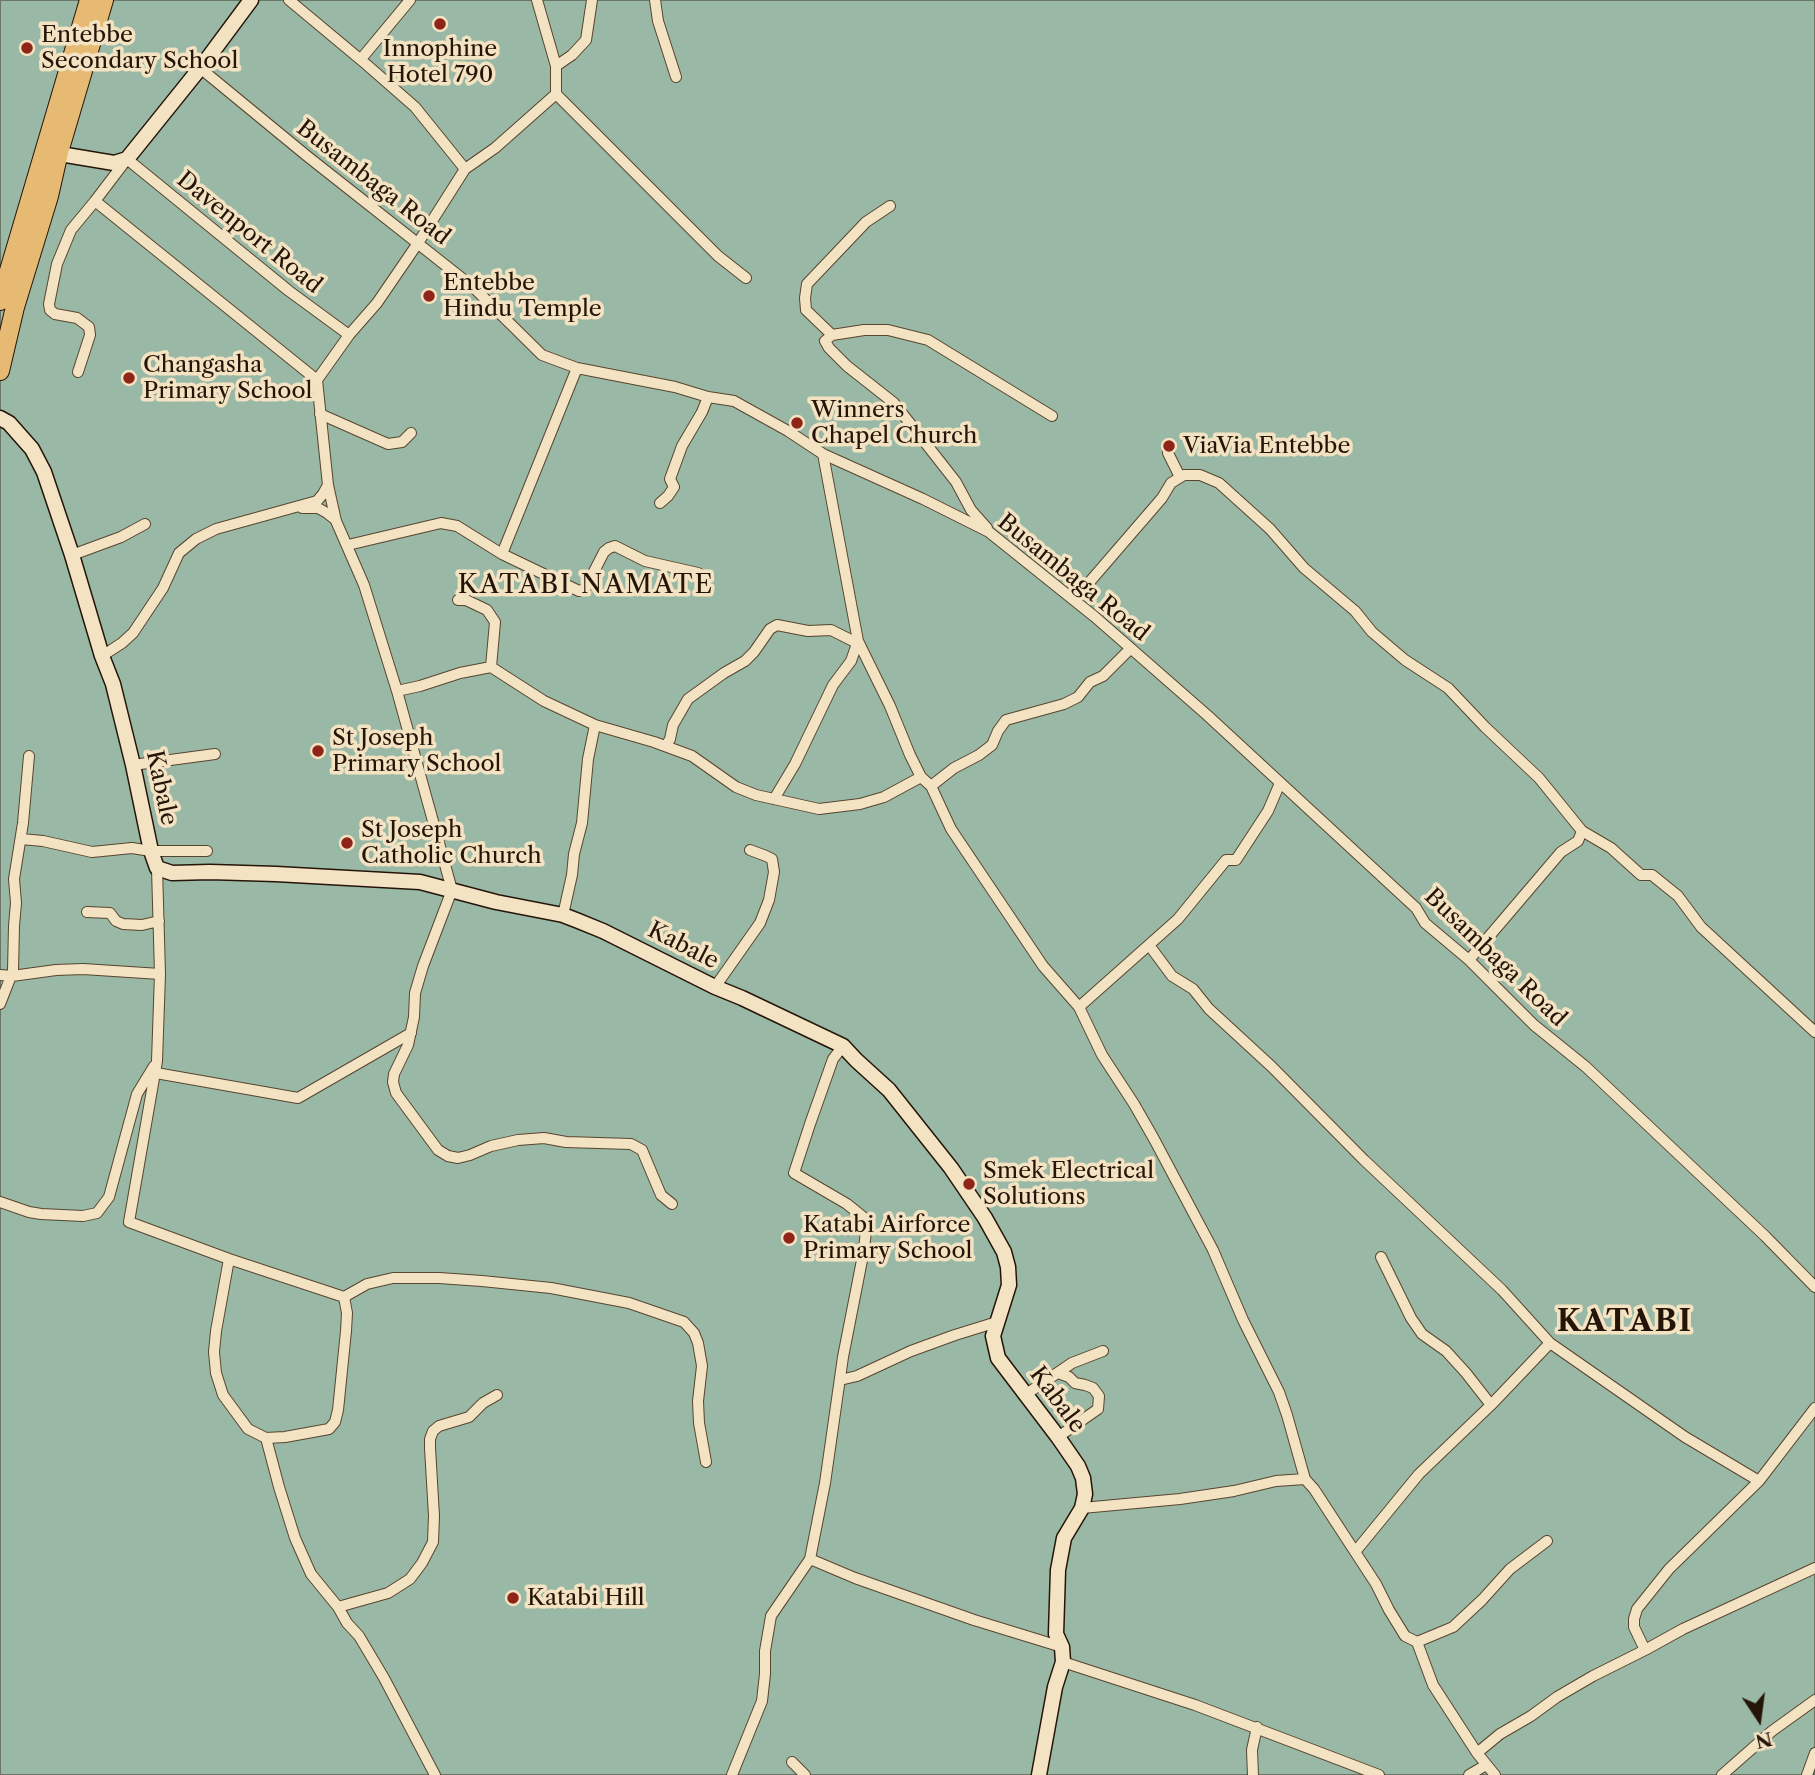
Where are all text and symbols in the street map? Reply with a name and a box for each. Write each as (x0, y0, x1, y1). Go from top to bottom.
marker: Innophine Hotel 790 (432, 16, 448, 32)
place label: Entebbe Secondary School (41, 21, 238, 75)
place label: Innophine Hotel 790 (383, 35, 497, 89)
marker: Entebbe Secondary School (19, 40, 35, 56)
street label: Busambaga Road (291, 115, 455, 251)
street label: Davenport Road (171, 166, 327, 300)
place label: Entebbe Hindu Temple (443, 269, 602, 323)
marker: Entebbe Hindu Temple (421, 288, 437, 304)
place label: Changasha Primary School (143, 351, 312, 405)
marker: Changasha Primary School (121, 370, 137, 386)
place label: Winners Chapel Church (811, 396, 977, 450)
marker: Winners Chapel Church (789, 415, 805, 431)
place label: ViaVia Entebbe (1183, 432, 1350, 460)
marker: ViaVia Entebbe (1161, 438, 1177, 454)
street label: Busambaga Road (992, 508, 1154, 648)
district label: KATABI NAMATE (459, 569, 713, 601)
place label: St Joseph Primary School (332, 724, 501, 778)
marker: St Joseph Primary School (310, 743, 326, 759)
street label: Kabale (140, 748, 182, 828)
place label: St Joseph Catholic Church (361, 816, 542, 870)
marker: St Joseph Catholic Church (339, 835, 355, 851)
street label: Busambaga Road (1418, 883, 1572, 1033)
street label: Kabale (643, 917, 723, 975)
place label: Smek Electrical Solutions (983, 1157, 1154, 1211)
marker: Smek Electrical Solutions (961, 1176, 977, 1192)
place label: Katabi Airforce Primary School (803, 1211, 972, 1265)
marker: Katabi Airforce Primary School (781, 1230, 797, 1246)
district label: KATABI (1558, 1304, 1692, 1340)
street label: Kabale (1023, 1361, 1091, 1439)
place label: Katabi Hill (527, 1584, 645, 1612)
marker: Katabi Hill (505, 1590, 521, 1606)
north arrow (1724, 1684, 1794, 1754)
text: N (1753, 1727, 1774, 1753)

